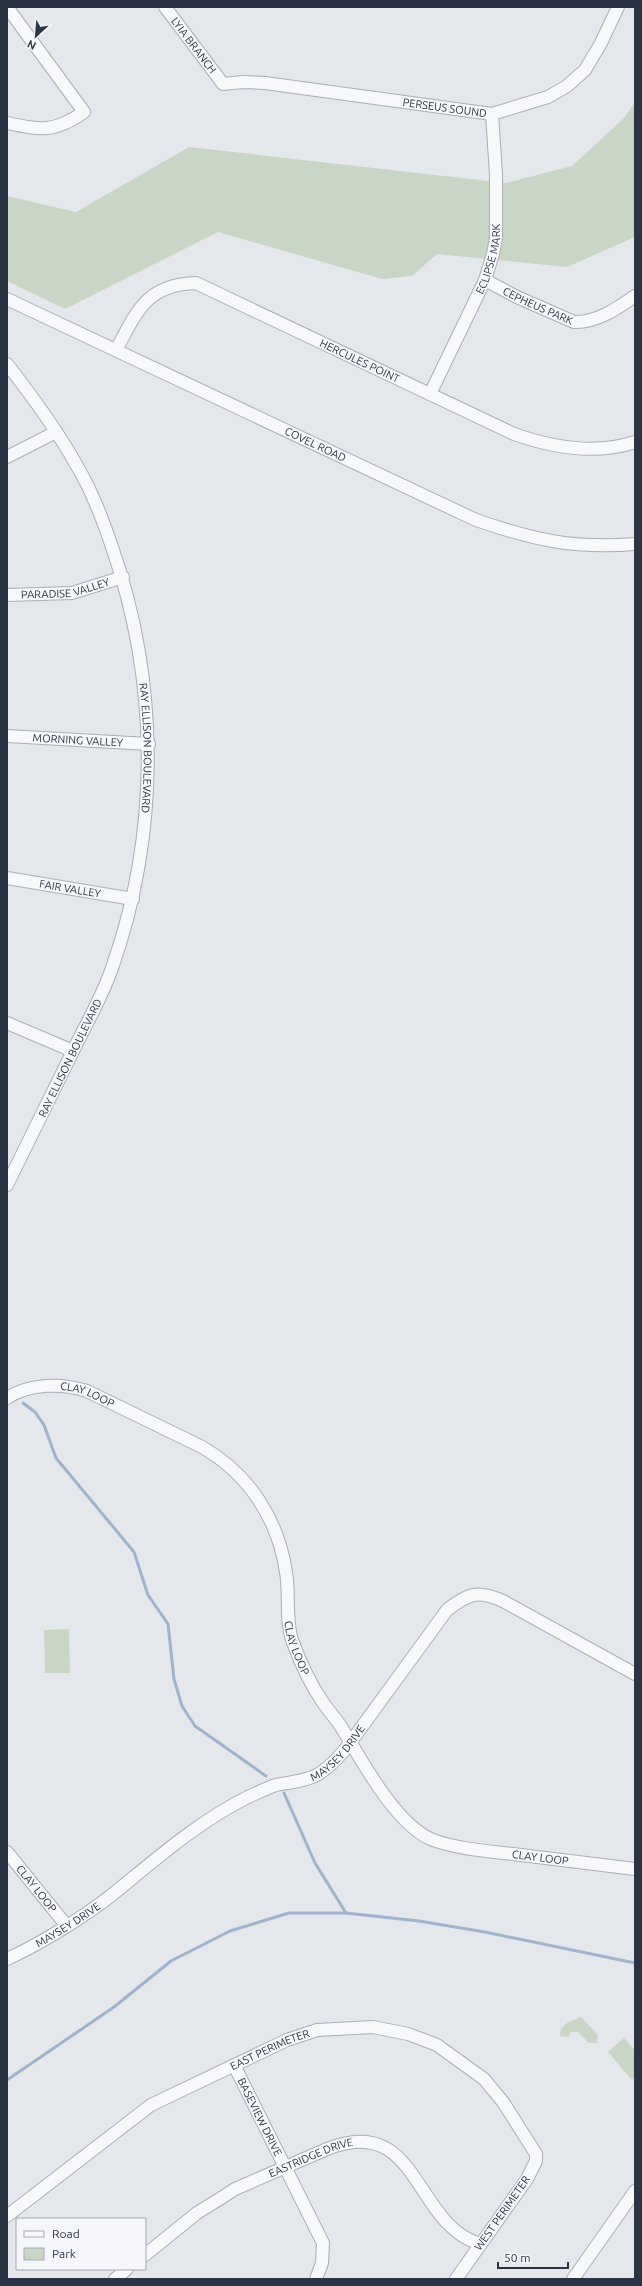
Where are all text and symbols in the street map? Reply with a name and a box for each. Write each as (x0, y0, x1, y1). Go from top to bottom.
street label: LYIA BRANCH (169, 15, 219, 76)
north arrow (16, 16, 56, 56)
text: N (25, 38, 38, 52)
street label: PERSEUS SOUND (402, 96, 488, 119)
street label: ECLIPSE MARK (473, 223, 502, 296)
street label: CEPHEUS PARK (501, 285, 575, 327)
street label: HERCULES POINT (318, 337, 402, 385)
street label: COVEL ROAD (283, 425, 348, 464)
street label: PARADISE VALLEY (21, 575, 112, 601)
street label: RAY ELLISON BOULEVARD (137, 682, 154, 814)
street label: MORNING VALLEY (32, 731, 124, 749)
street label: FAIR VALLEY (38, 877, 102, 900)
street label: RAY ELLISON BOULEVARD (36, 997, 104, 1119)
street label: CLAY LOOP (60, 1380, 117, 1410)
street label: CLAY LOOP (282, 1620, 312, 1677)
street label: MAYSEY DRIVE (308, 1723, 367, 1783)
street label: CLAY LOOP (511, 1848, 570, 1867)
street label: CLAY LOOP (14, 1863, 59, 1915)
street label: MAYSEY DRIVE (33, 1900, 102, 1949)
street label: EAST PERIMETER (228, 2027, 311, 2072)
street label: BASEVIEW DRIVE (235, 2076, 284, 2158)
street label: EASTRIDGE DRIVE (267, 2136, 354, 2180)
street label: WEST PERIMETER (472, 2173, 532, 2252)
legend (16, 2218, 146, 2270)
text: Road (52, 2227, 80, 2240)
scale bar (498, 2244, 568, 2270)
text: Park (52, 2247, 76, 2260)
text: 50 m (504, 2251, 531, 2264)

